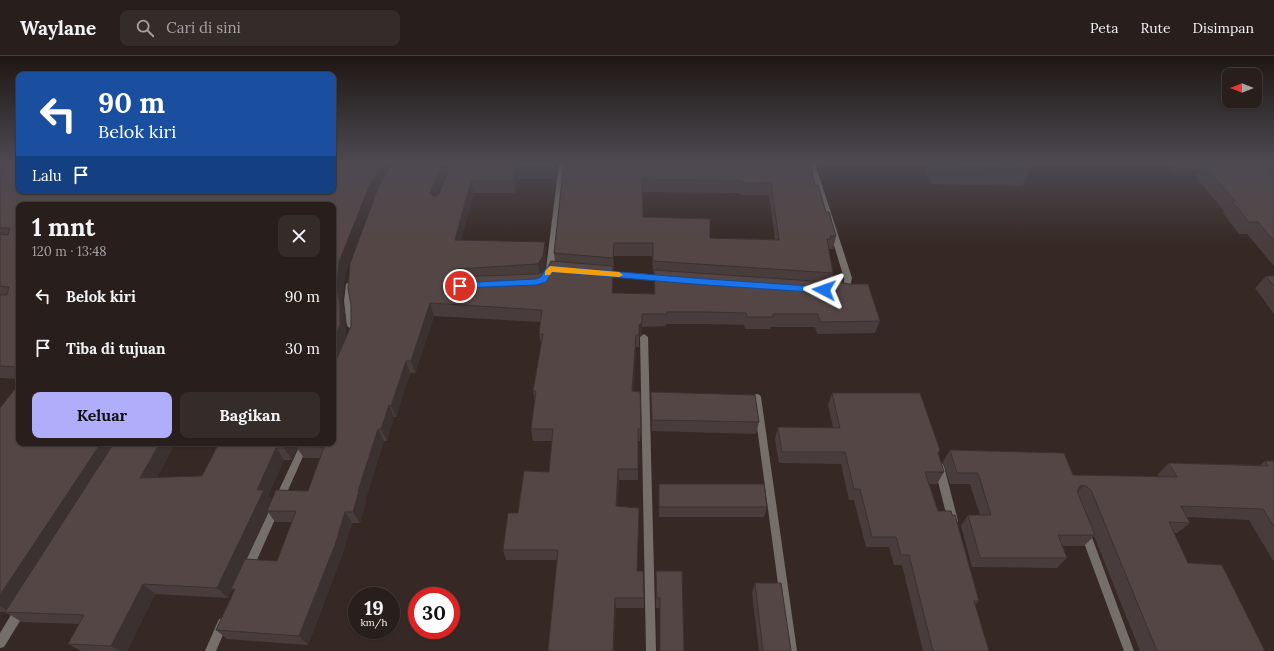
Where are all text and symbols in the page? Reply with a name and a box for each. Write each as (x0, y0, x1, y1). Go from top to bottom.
search box (120, 10, 400, 46)
text: Waylane (20, 16, 96, 40)
icon: search (134, 17, 156, 39)
text: Cari di sini (166, 18, 241, 37)
text: Peta (1090, 19, 1118, 37)
text: Rute (1140, 19, 1171, 37)
text: Disimpan (1193, 19, 1254, 37)
north arrow (1222, 68, 1262, 108)
map controls (1222, 68, 1262, 108)
text: 90 m (98, 85, 165, 121)
icon: left (32, 88, 84, 140)
text: Belok kiri (98, 120, 176, 143)
icon: arrive (70, 164, 92, 186)
text: Lalu (32, 166, 62, 185)
text: 1 mnt (32, 212, 95, 243)
button: close (278, 215, 320, 257)
text: 120 m · 13:48 (32, 243, 107, 260)
pin (443, 269, 477, 303)
position arrow (803, 269, 845, 311)
icon: arrive (449, 275, 471, 297)
icon: left (32, 285, 54, 307)
text: Belok kiri (66, 287, 136, 306)
text: 90 m (285, 287, 320, 306)
icon: arrive (32, 337, 54, 359)
text: Tiba di tujuan (66, 339, 165, 358)
text: 30 m (285, 339, 320, 358)
button: Keluar (32, 392, 172, 438)
button: Bagikan (180, 392, 320, 438)
speed limit sign: 30 (408, 587, 460, 639)
text: 19 (364, 595, 384, 620)
text: km/h (360, 616, 388, 629)

